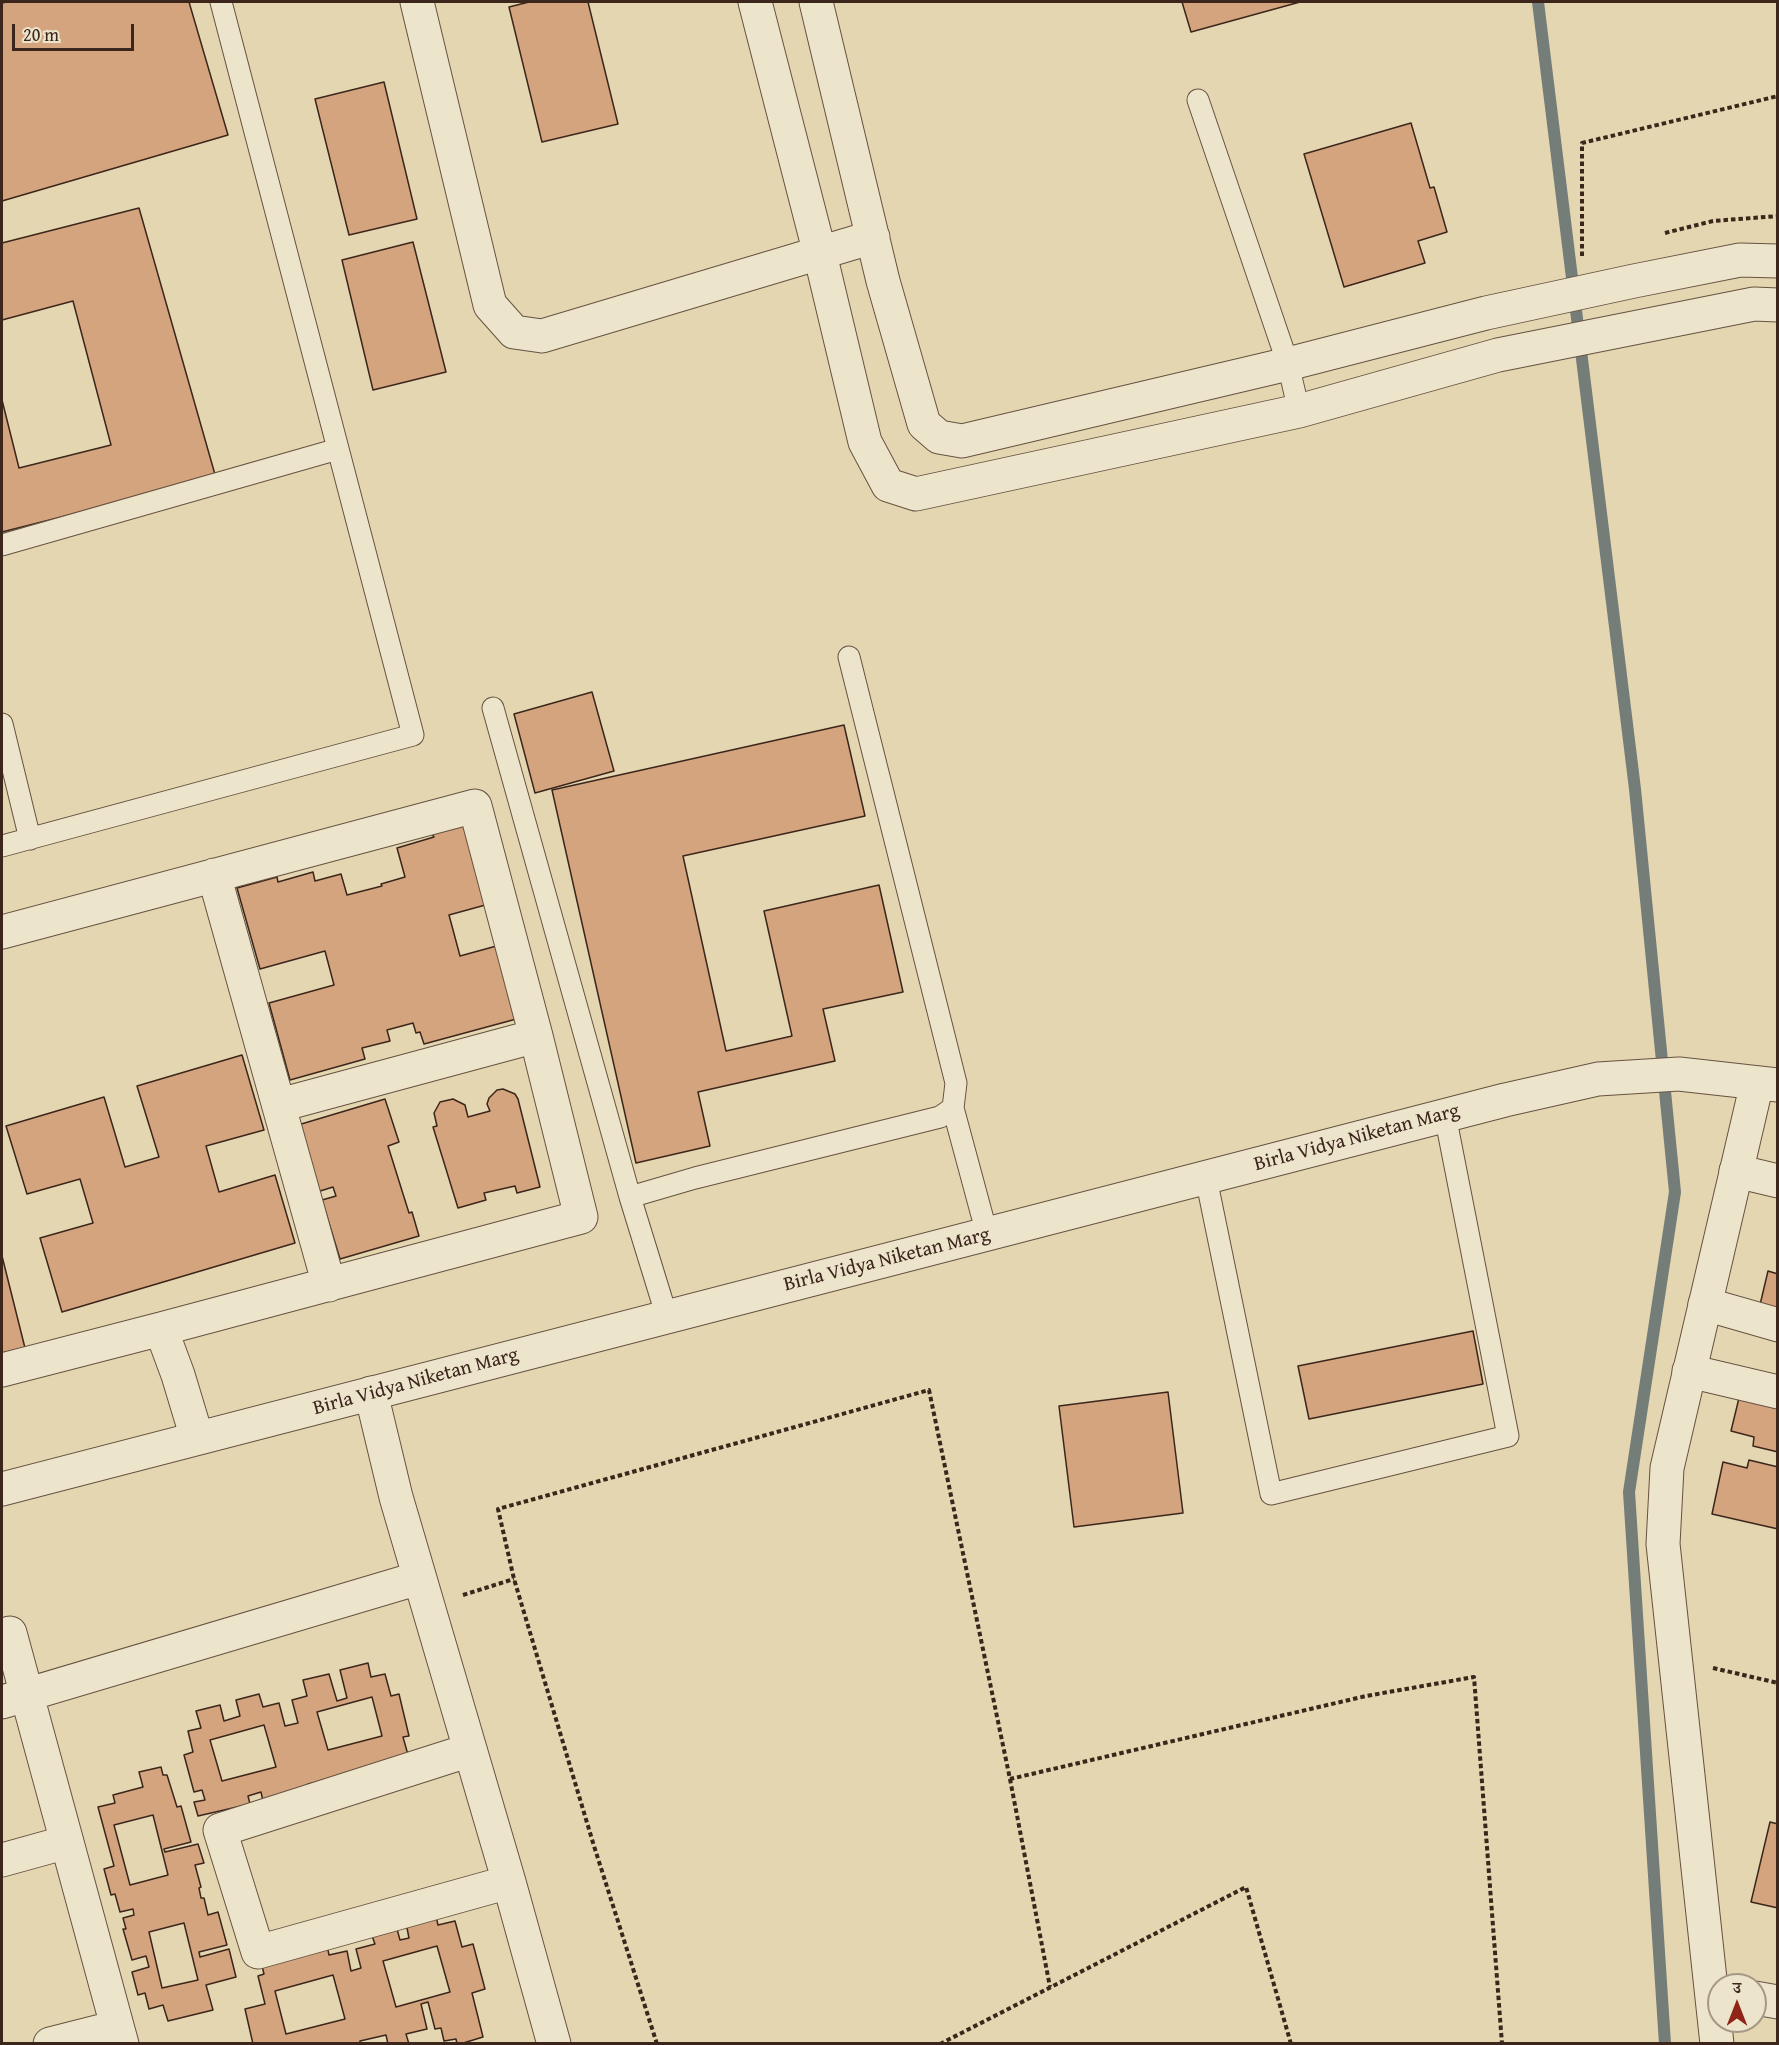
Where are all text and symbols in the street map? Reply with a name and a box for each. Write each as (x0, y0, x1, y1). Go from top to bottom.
scale bar (15, 12, 136, 50)
text: 20 m (23, 21, 59, 48)
street label: Birla Vidya Niketan Marg (1252, 1099, 1462, 1177)
street label: Birla Vidya Niketan Marg (781, 1223, 993, 1297)
street label: Birla Vidya Niketan Marg (311, 1343, 521, 1421)
north arrow (1707, 1973, 1767, 2033)
text: उ (1733, 1975, 1741, 1999)

